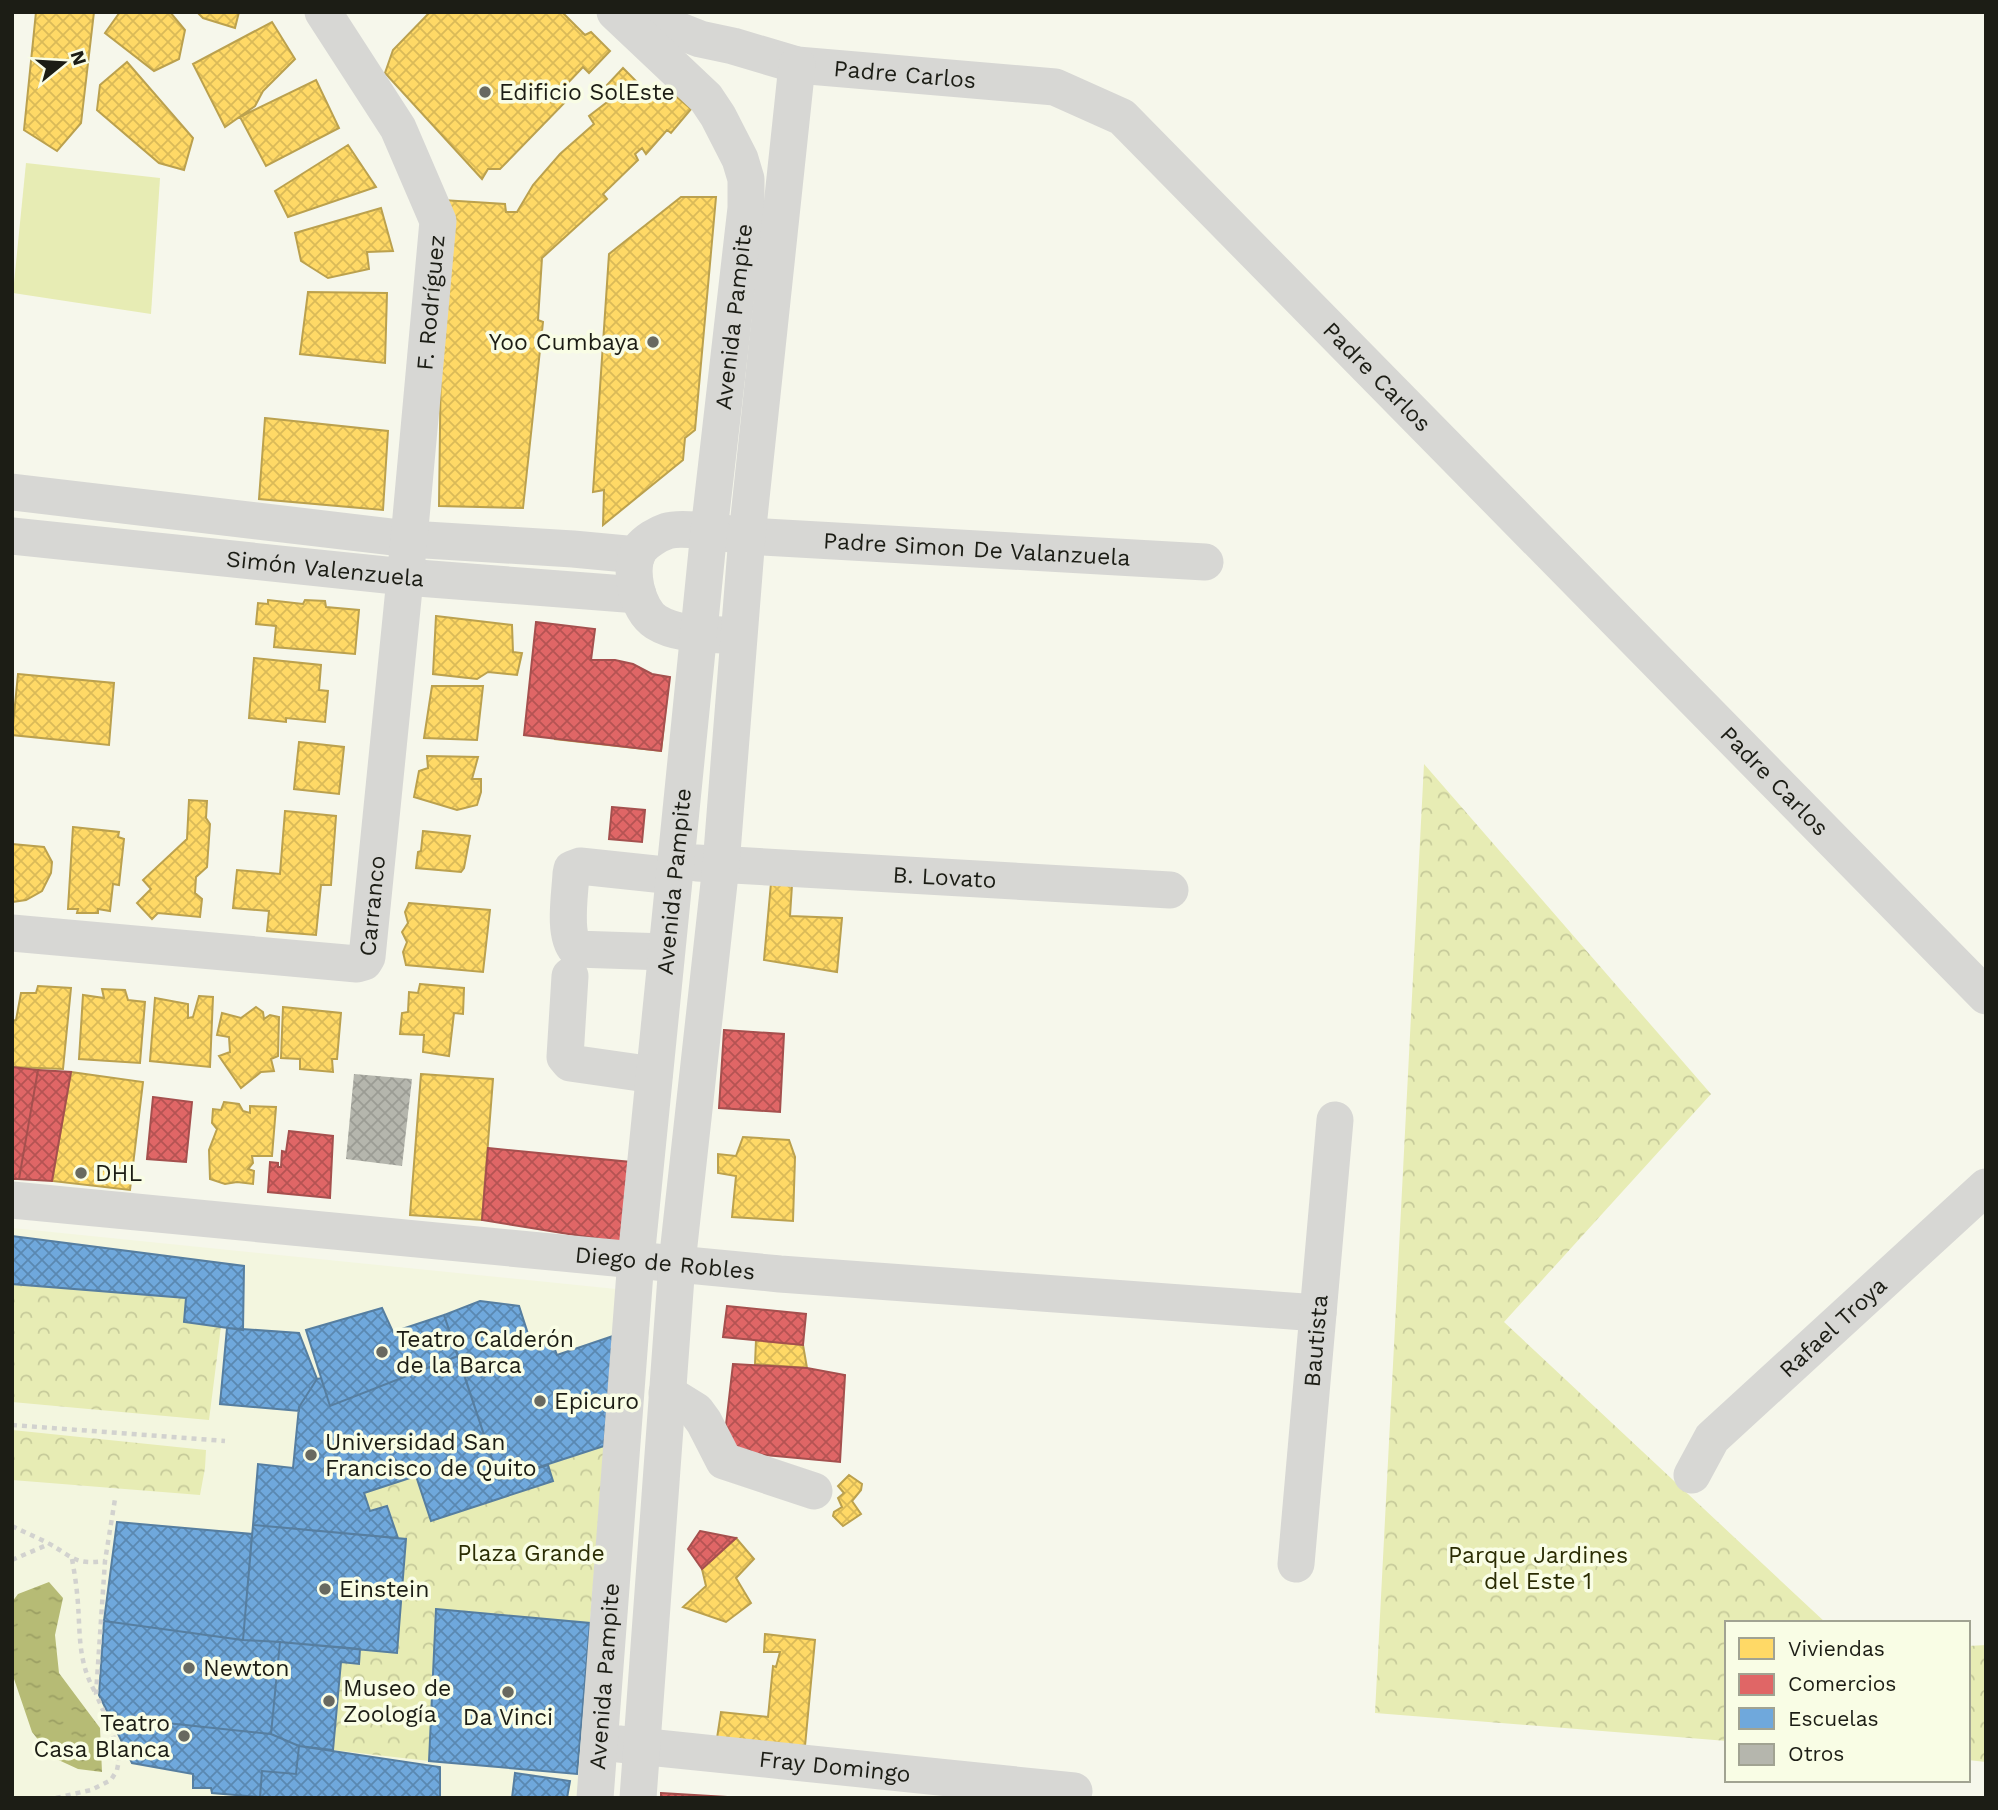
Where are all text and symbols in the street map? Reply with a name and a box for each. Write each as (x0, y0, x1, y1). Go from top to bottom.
north arrow (28, 28, 98, 98)
text: N (66, 48, 92, 68)
street label: Padre Carlos (833, 55, 977, 94)
place label: Edificio SolEste (499, 79, 675, 106)
marker: Edificio SolEste (477, 84, 493, 100)
street label: Avenida Pampite (710, 222, 758, 411)
street label: F. Rodríguez (411, 234, 451, 372)
street label: Padre Carlos (1317, 317, 1436, 437)
place label: Yoo Cumbaya (489, 329, 639, 356)
marker: Yoo Cumbaya (645, 334, 661, 350)
street label: Padre Simon De Valanzuela (822, 527, 1131, 572)
street label: Simón Valenzuela (225, 545, 425, 592)
street label: Padre Carlos (1715, 721, 1834, 842)
street label: Avenida Pampite (652, 787, 697, 976)
street label: Carranco (354, 854, 391, 958)
street label: B. Lovato (892, 861, 997, 894)
place label: DHL (95, 1160, 142, 1187)
marker: DHL (73, 1165, 89, 1181)
street label: Diego de Robles (574, 1241, 756, 1286)
street label: Rafael Troya (1774, 1272, 1892, 1383)
street label: Bautista (1299, 1293, 1334, 1388)
place label: Teatro Calderón de la Barca (396, 1326, 574, 1379)
marker: Teatro Calderón de la Barca (374, 1344, 390, 1360)
place label: Epicuro (554, 1388, 639, 1415)
marker: Epicuro (532, 1393, 548, 1409)
place label: Universidad San Francisco de Quito (325, 1429, 537, 1482)
marker: Universidad San Francisco de Quito (303, 1447, 319, 1463)
park label: Plaza Grande (457, 1540, 605, 1567)
park label: Parque Jardines del Este 1 (1448, 1542, 1628, 1595)
place label: Einstein (339, 1576, 429, 1603)
marker: Einstein (317, 1581, 333, 1597)
street label: Avenida Pampite (584, 1582, 625, 1771)
legend (1725, 1621, 1970, 1782)
text: Viviendas (1788, 1636, 1885, 1661)
place label: Newton (203, 1655, 290, 1682)
marker: Newton (181, 1660, 197, 1676)
text: Comercios (1788, 1671, 1896, 1696)
place label: Museo de Zoología (343, 1675, 451, 1728)
marker: Da Vinci (500, 1684, 516, 1700)
marker: Museo de Zoología (321, 1693, 337, 1709)
place label: Da Vinci (463, 1704, 553, 1731)
text: Escuelas (1788, 1706, 1879, 1731)
place label: Teatro Casa Blanca (34, 1710, 170, 1763)
marker: Teatro Casa Blanca (176, 1728, 192, 1744)
text: Otros (1788, 1741, 1844, 1766)
street label: Fray Domingo (758, 1746, 912, 1788)

